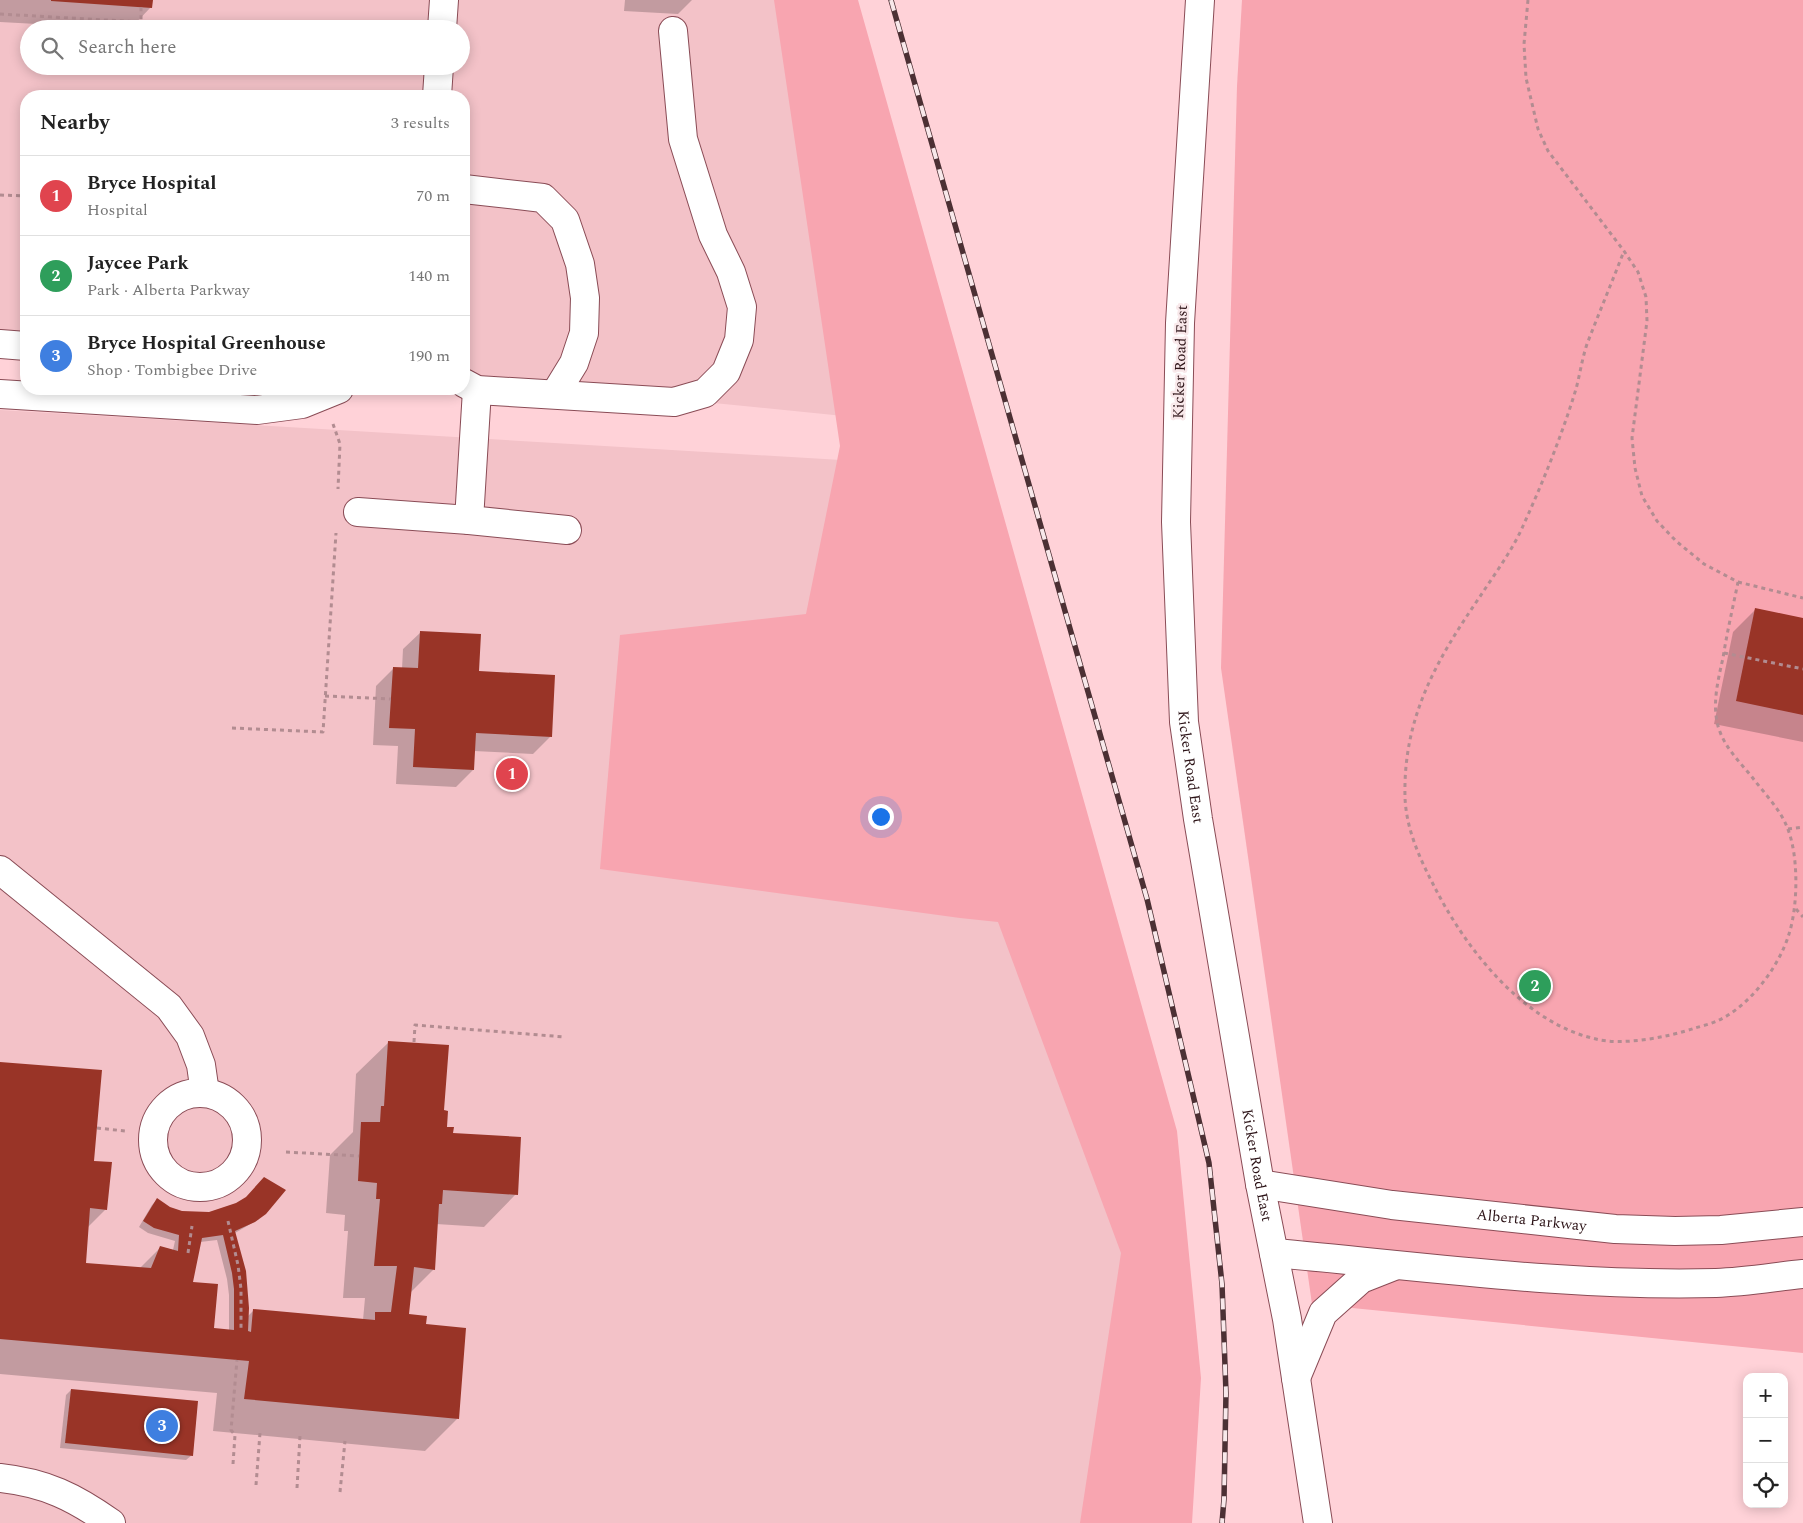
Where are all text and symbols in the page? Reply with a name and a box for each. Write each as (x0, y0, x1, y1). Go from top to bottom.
search box (20, 20, 470, 75)
text: Search here (78, 33, 177, 62)
icon: search (38, 34, 66, 62)
text: Nearby (40, 107, 110, 139)
text: 3 results (391, 111, 450, 135)
text: Bryce Hospital (87, 169, 217, 198)
text: 1 (52, 184, 60, 208)
text: 70 m (416, 184, 450, 208)
text: Hospital (87, 198, 148, 222)
text: Jaycee Park (87, 249, 189, 278)
text: 2 (52, 264, 60, 288)
text: 140 m (408, 264, 450, 288)
text: Park · Alberta Parkway (87, 278, 250, 302)
street label: Kicker Road East (1167, 305, 1194, 419)
text: Bryce Hospital Greenhouse (87, 329, 326, 358)
text: 3 (52, 344, 60, 368)
text: 190 m (408, 344, 450, 368)
text: Shop · Tombigbee Drive (87, 358, 257, 382)
street label: Kicker Road East (1172, 710, 1210, 825)
pin: 1 (496, 755, 528, 793)
your location (868, 804, 894, 830)
pin: 2 (1519, 967, 1551, 1005)
street label: Kicker Road East (1235, 1107, 1278, 1224)
street label: Alberta Parkway (1475, 1203, 1588, 1238)
map controls (1743, 1373, 1788, 1508)
button: + (1743, 1373, 1788, 1418)
pin: 3 (146, 1407, 178, 1445)
button: − (1743, 1418, 1788, 1463)
button: locate (1743, 1463, 1788, 1508)

